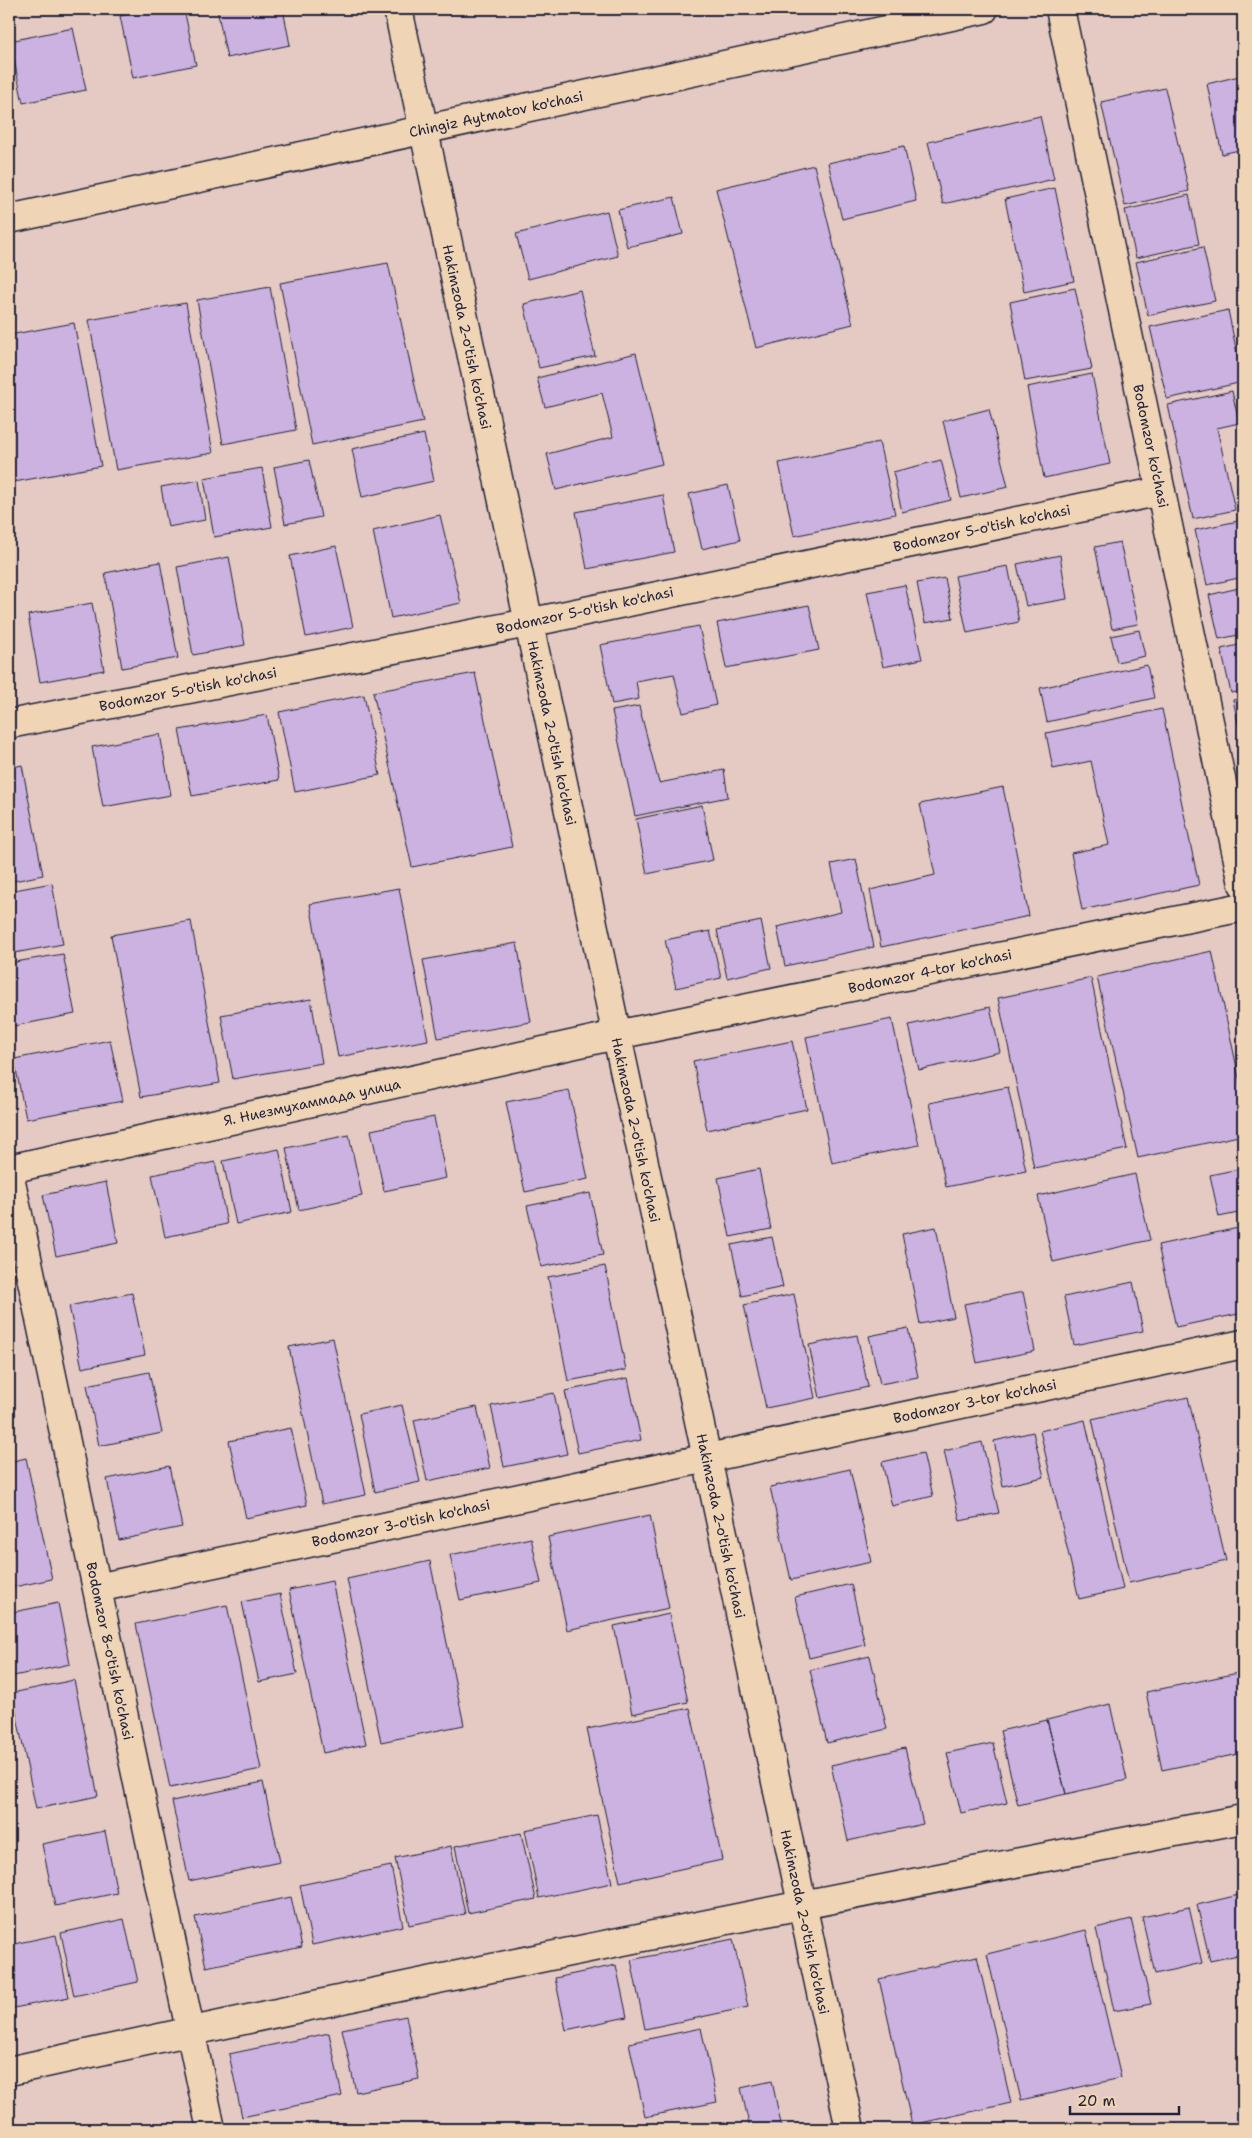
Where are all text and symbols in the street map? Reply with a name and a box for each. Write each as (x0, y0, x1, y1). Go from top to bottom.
street label: Chingiz Aytmatov ko'chasi (407, 87, 585, 141)
street label: Hakimzoda 2-o'tish ko'chasi (439, 243, 495, 431)
street label: Bodomzor ko'chasi (1129, 383, 1173, 509)
street label: Bodomzor 5-o'tish ko'chasi (892, 500, 1072, 556)
street label: Bodomzor 5-o'tish ko'chasi (495, 582, 675, 638)
street label: Hakimzoda 2-o'tish ko'chasi (524, 639, 580, 827)
street label: Bodomzor 5-o'tish ko'chasi (98, 663, 278, 715)
street label: Bodomzor 4-tor ko'chasi (847, 945, 1013, 997)
street label: Hakimzoda 2-o'tish ko'chasi (608, 1036, 664, 1224)
street label: Я. Ниезмухаммада улица (222, 1074, 402, 1130)
street label: Bodomzor 3-tor ko'chasi (892, 1375, 1058, 1427)
street label: Hakimzoda 2-o'tish ko'chasi (693, 1432, 749, 1620)
street label: Bodomzor 3-o'tish ko'chasi (310, 1495, 492, 1551)
street label: Bodomzor 8-o'tish ko'chasi (82, 1560, 138, 1742)
street label: Hakimzoda 2-o'tish ko'chasi (777, 1828, 833, 2016)
scale bar (1070, 2083, 1178, 2115)
text: 20 m (1077, 2091, 1116, 2111)

